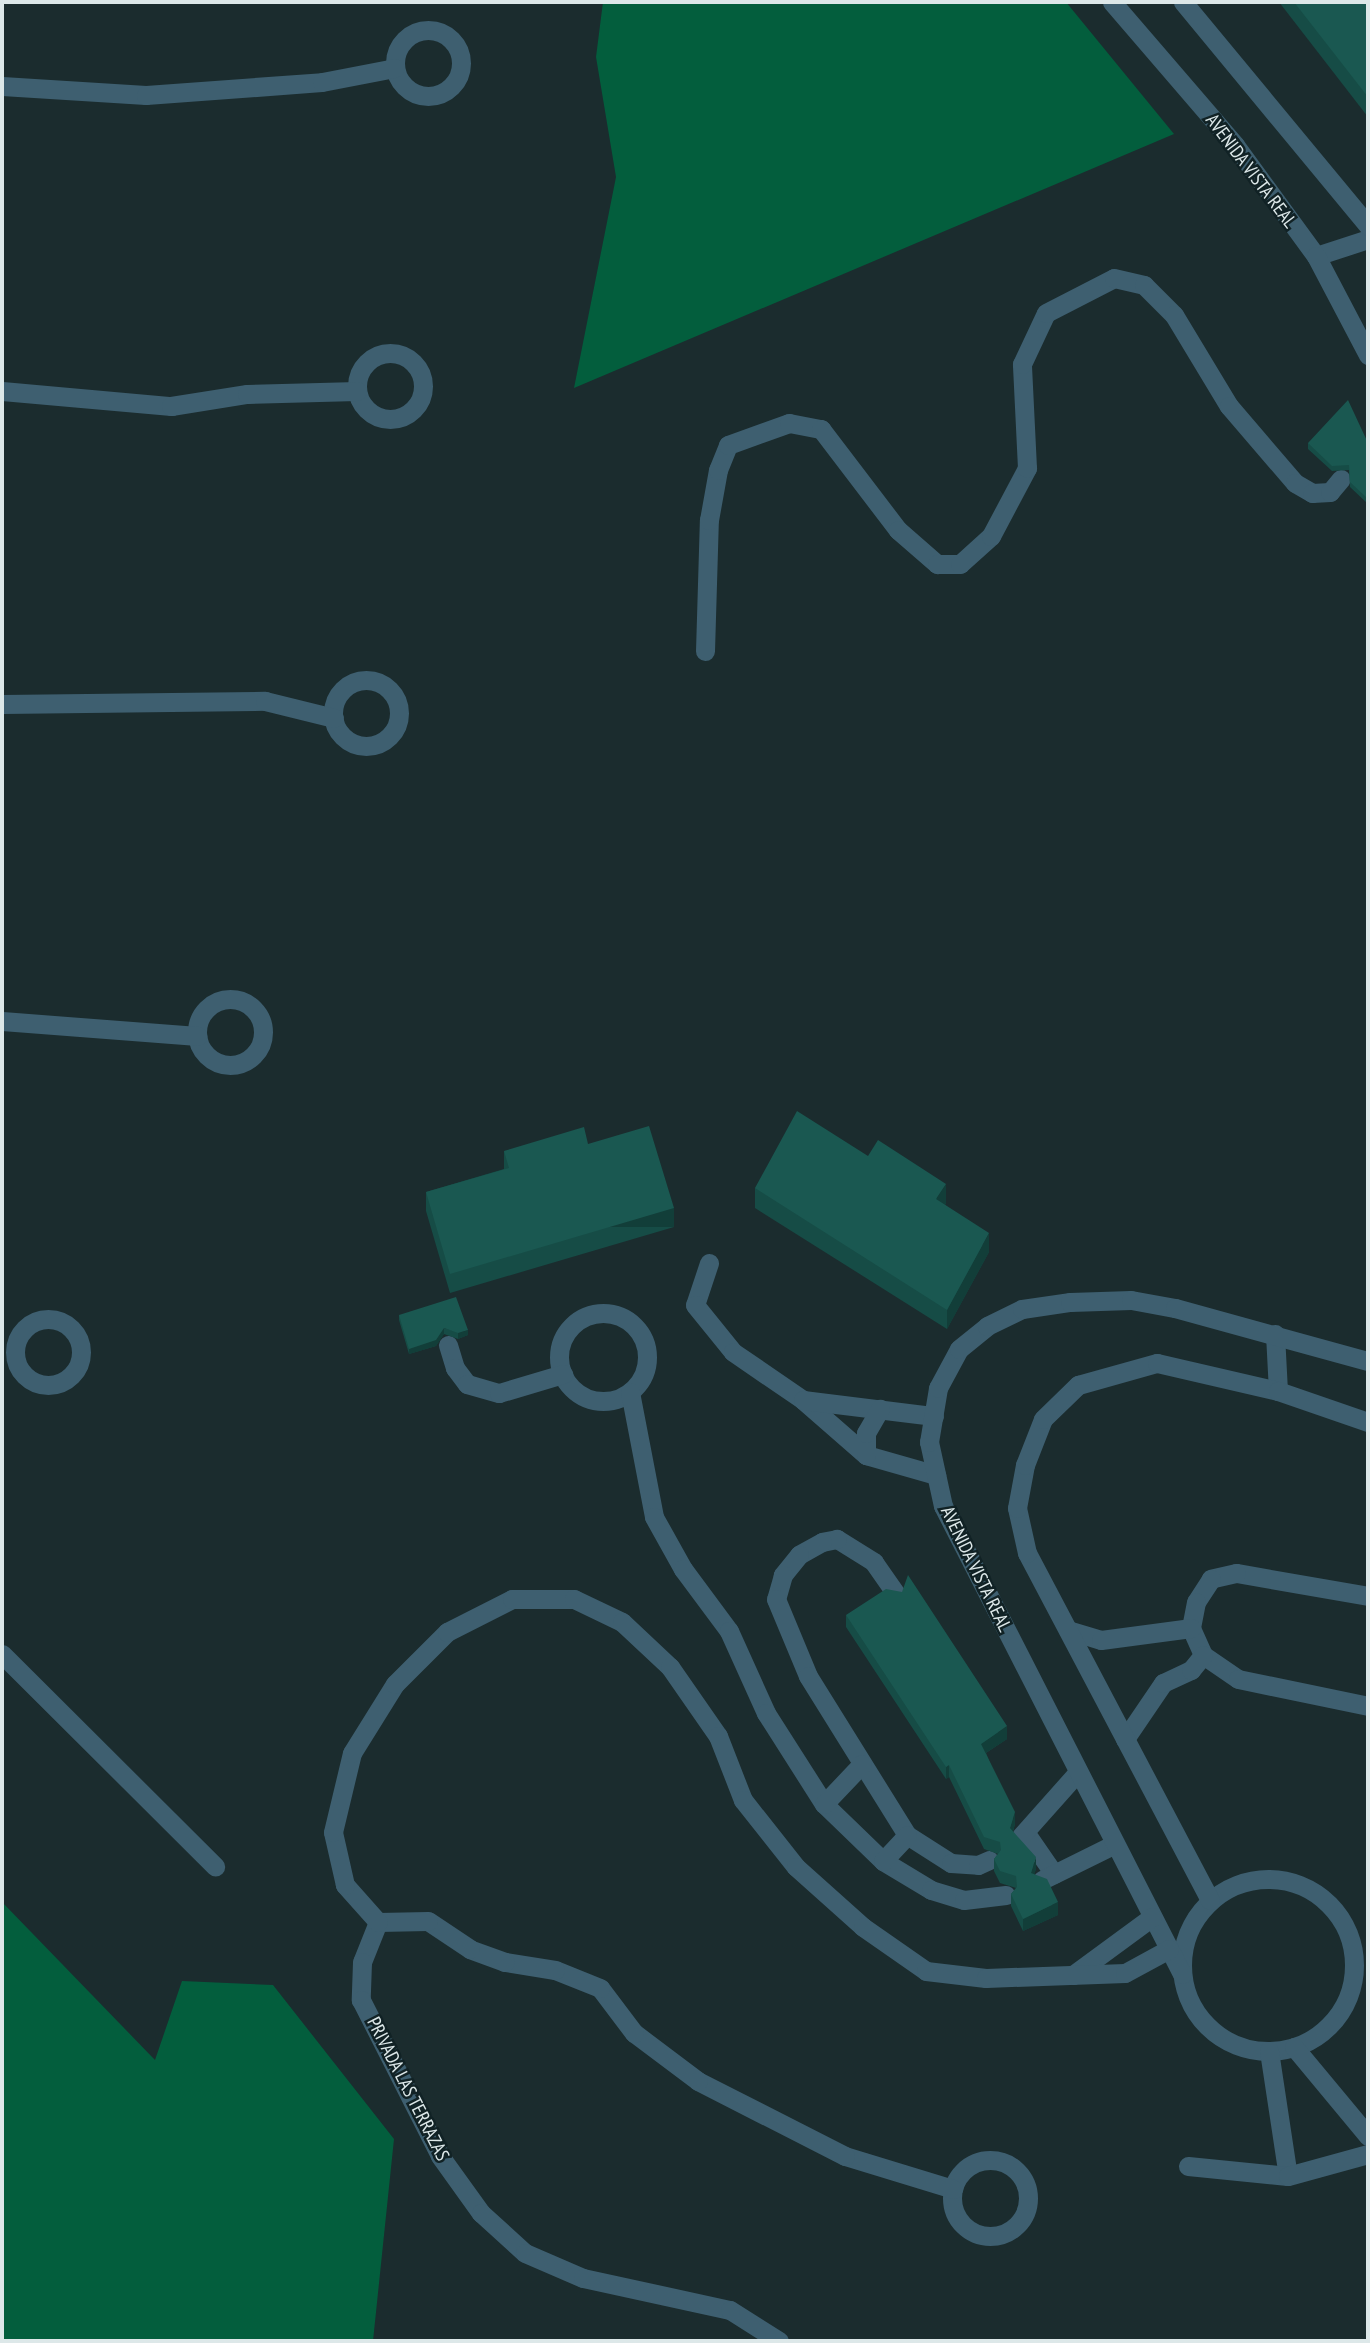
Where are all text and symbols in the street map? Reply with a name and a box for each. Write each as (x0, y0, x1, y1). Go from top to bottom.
street label: AVENIDA VISTA REAL (1200, 109, 1302, 233)
street label: AVENIDA VISTA REAL (935, 1502, 1017, 1636)
street label: PRIVADA LAS TERRAZAS (362, 2013, 454, 2165)

